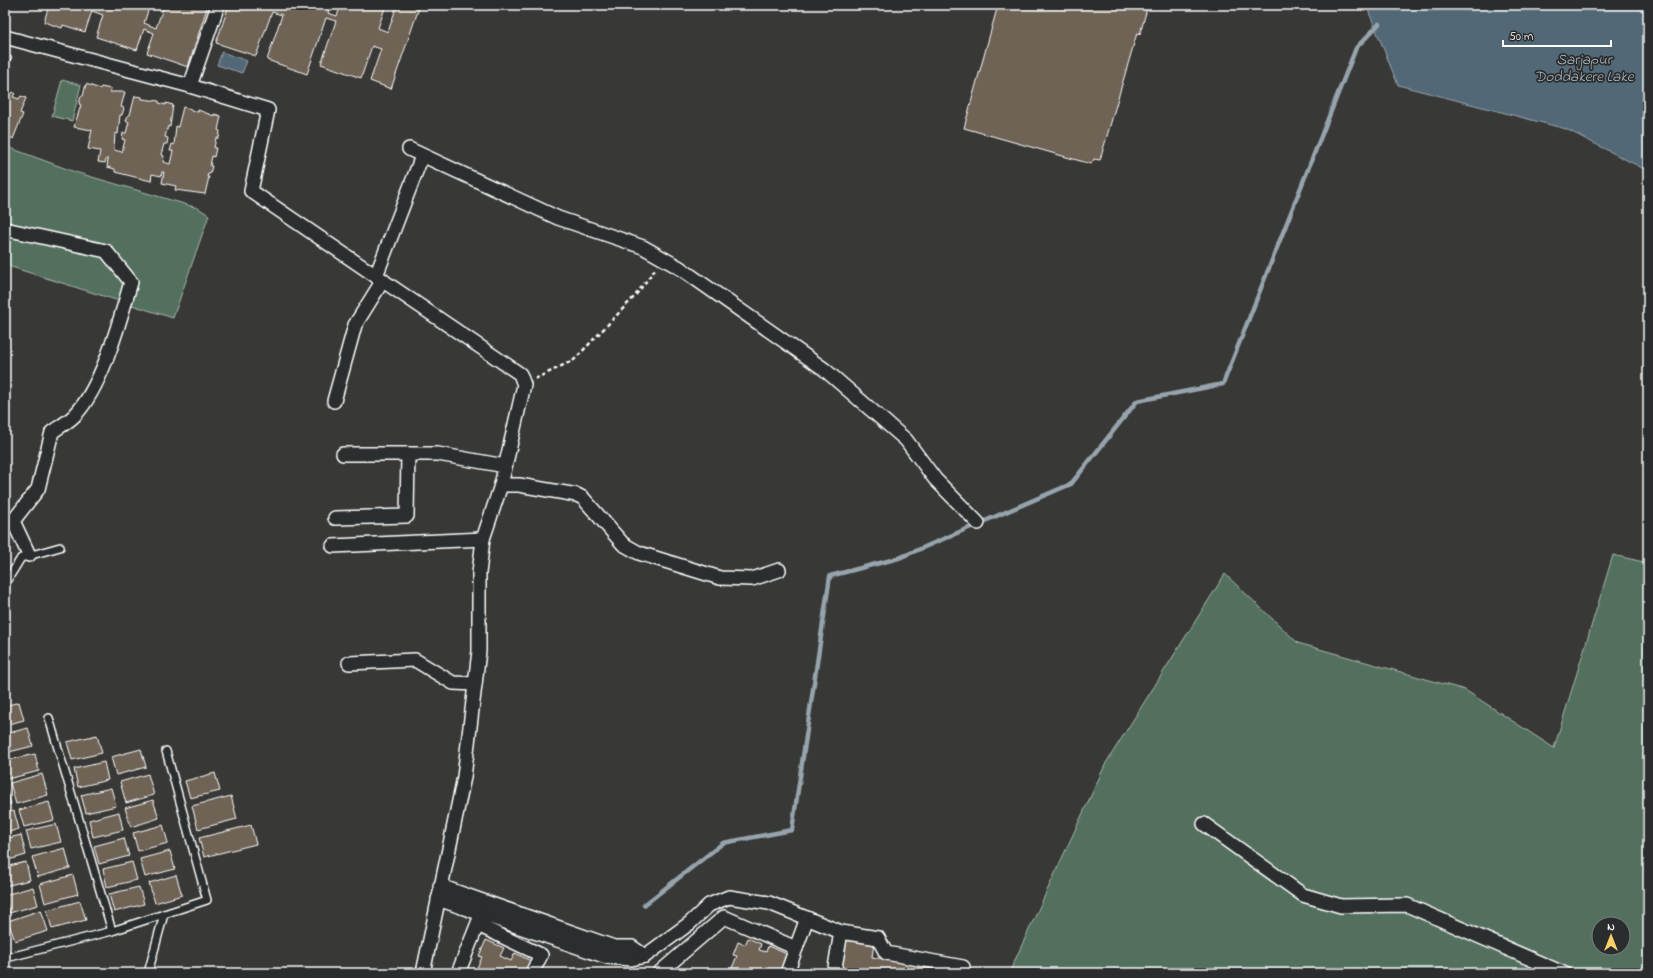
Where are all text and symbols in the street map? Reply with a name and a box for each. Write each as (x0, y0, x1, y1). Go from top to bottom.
scale bar (1503, 22, 1611, 48)
text: 50 m (1509, 28, 1533, 46)
water label: Sarjapur Doddakere Lake (1534, 49, 1635, 88)
north arrow (1591, 916, 1631, 956)
text: N (1607, 919, 1615, 935)

